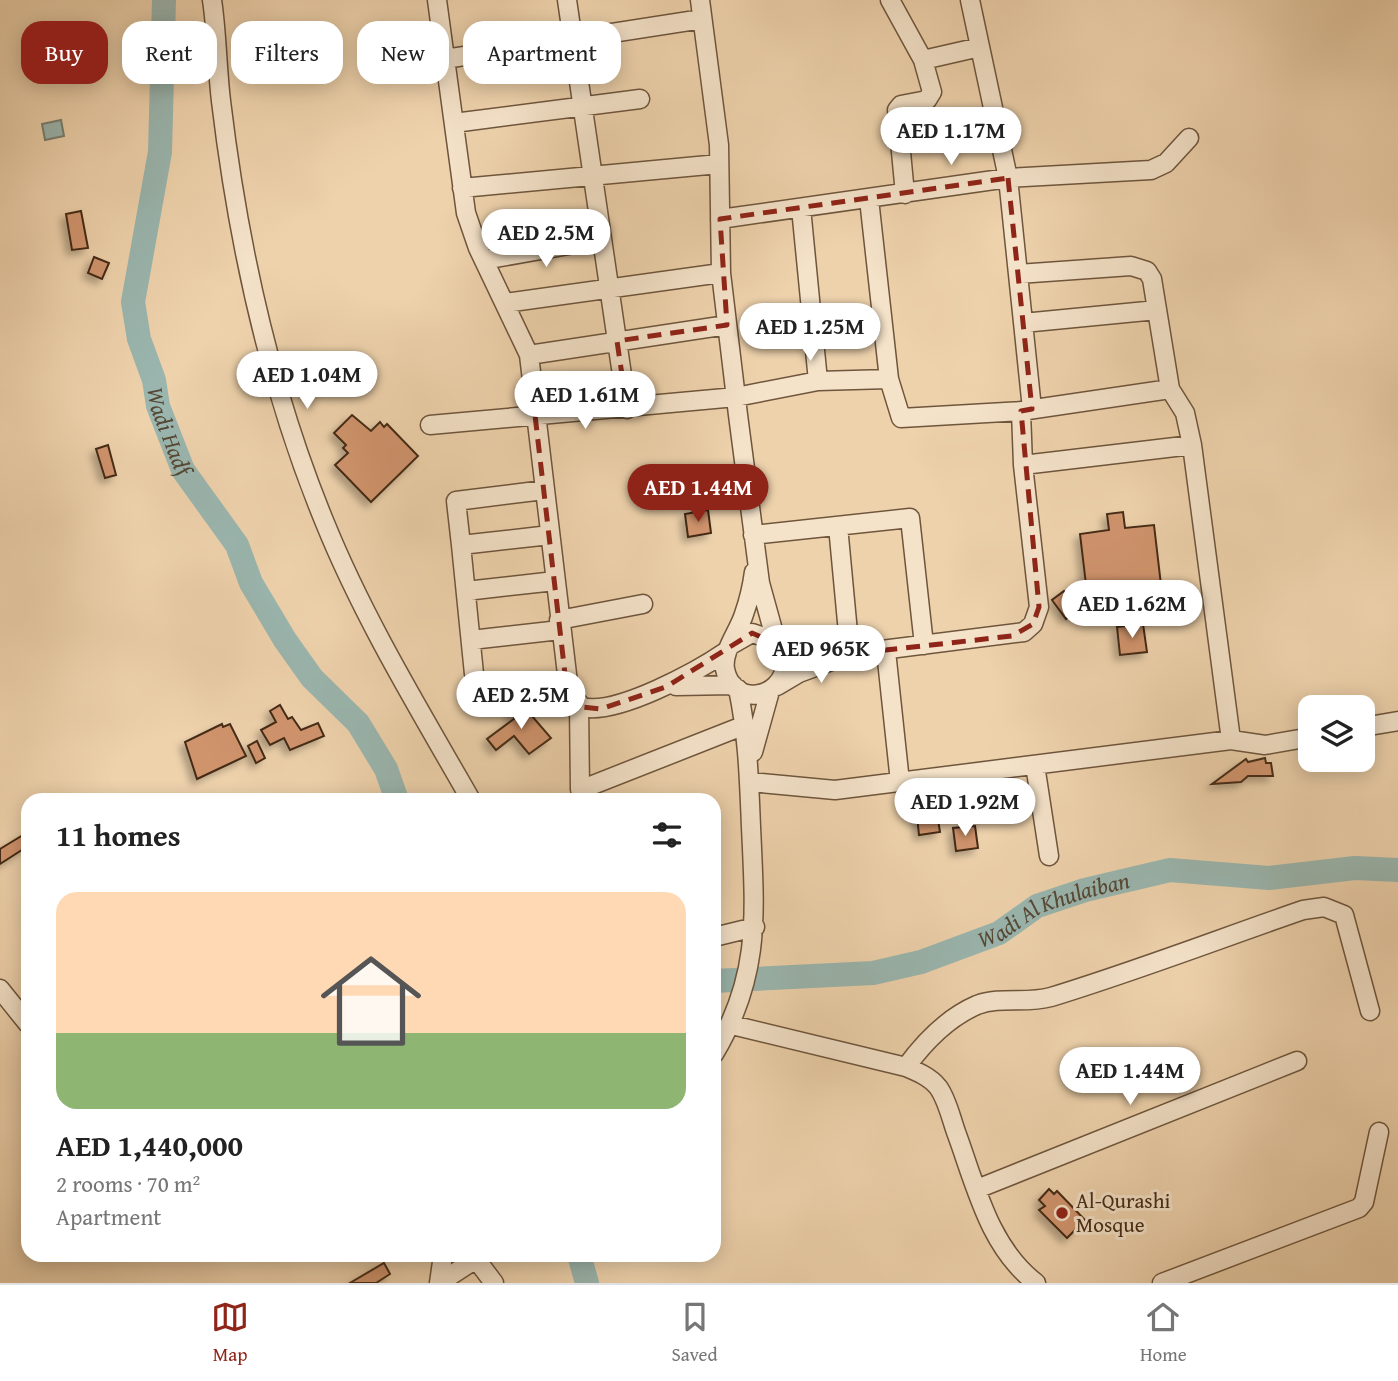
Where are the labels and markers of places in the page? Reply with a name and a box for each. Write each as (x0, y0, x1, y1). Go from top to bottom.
pin: AED 1.17M (871, 108, 1031, 167)
pin: AED 2.5M (474, 210, 618, 269)
pin: AED 1.25M (730, 304, 890, 363)
pin: AED 1.04M (227, 352, 387, 411)
pin: AED 1.61M (505, 372, 665, 431)
pin: AED 1.44M (618, 464, 778, 524)
pin: AED 1.62M (1052, 580, 1212, 640)
pin: AED 965K (749, 626, 893, 685)
pin: AED 2.5M (449, 672, 593, 731)
pin: AED 1.92M (885, 778, 1045, 838)
pin: AED 1.44M (1050, 1048, 1210, 1107)
place label: Al-Qurashi Mosque (1076, 1185, 1170, 1240)
marker: Al-Qurashi Mosque (1054, 1205, 1070, 1221)

